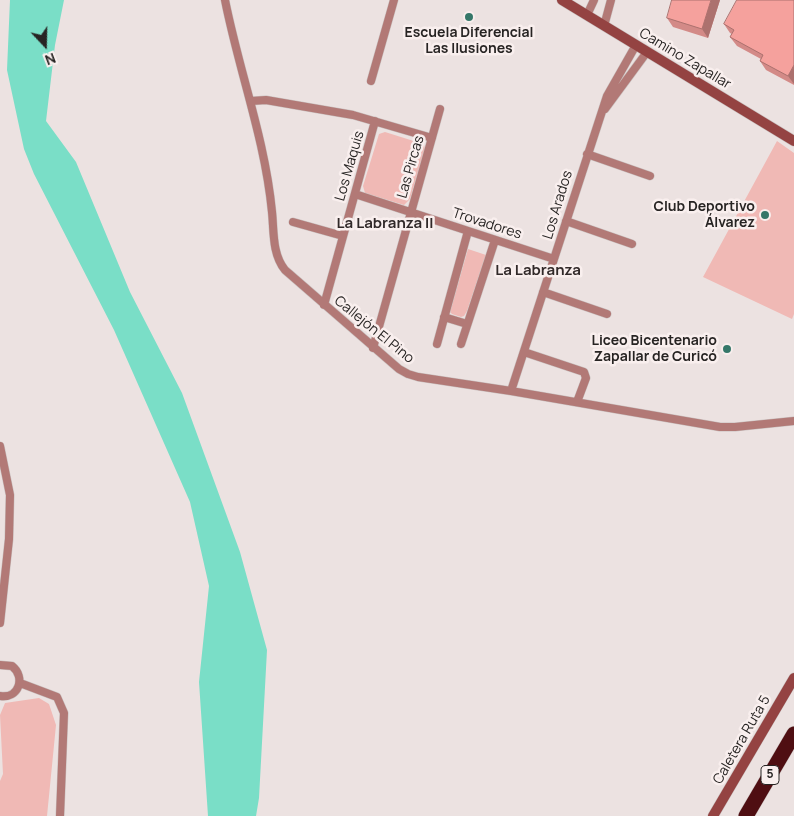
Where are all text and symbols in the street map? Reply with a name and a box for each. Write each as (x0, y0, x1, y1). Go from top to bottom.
marker: Escuela Diferencial Las Ilusiones (463, 11, 475, 23)
north arrow (20, 20, 70, 70)
place label: Escuela Diferencial Las Ilusiones (404, 25, 534, 58)
street label: Camino Zapallar (636, 25, 734, 93)
text: N (42, 49, 59, 70)
street label: Los Maquis (332, 129, 368, 203)
street label: Las Pircas (394, 134, 428, 200)
street label: Los Arados (540, 169, 576, 241)
place label: Club Deportivo Álvarez (654, 199, 755, 232)
street label: Trovadores (450, 205, 524, 243)
marker: Club Deportivo Álvarez (759, 209, 771, 221)
district label: La Labranza II (337, 215, 433, 233)
district label: La Labranza (495, 262, 581, 280)
street label: Callejón El Pino (331, 293, 417, 367)
place label: Liceo Bicentenario Zapallar de Curicó (591, 333, 717, 366)
marker: Liceo Bicentenario Zapallar de Curicó (721, 343, 733, 355)
street label: Caletera Ruta 5 (710, 693, 774, 787)
road number: 5 (761, 766, 779, 784)

